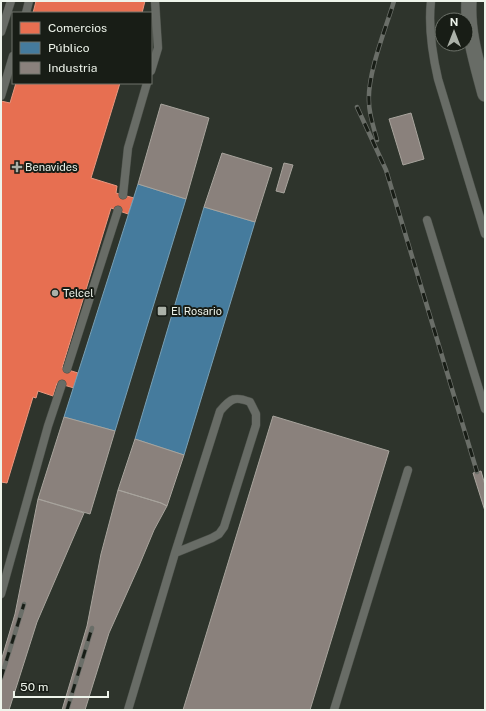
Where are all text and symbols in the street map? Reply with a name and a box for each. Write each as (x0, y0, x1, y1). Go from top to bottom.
legend (12, 12, 152, 84)
north arrow (434, 12, 474, 52)
text: N (450, 16, 458, 28)
text: Comercios (48, 21, 107, 35)
text: Público (48, 41, 90, 55)
text: Industria (48, 61, 97, 75)
place label: Benavides (25, 161, 78, 173)
marker: Benavides (12, 162, 22, 172)
place label: Telcel (63, 287, 94, 299)
marker: Telcel (50, 288, 60, 298)
marker: El Rosario (156, 305, 168, 317)
place label: El Rosario (171, 305, 222, 317)
scale bar (14, 673, 108, 699)
text: 50 m (20, 680, 48, 694)

